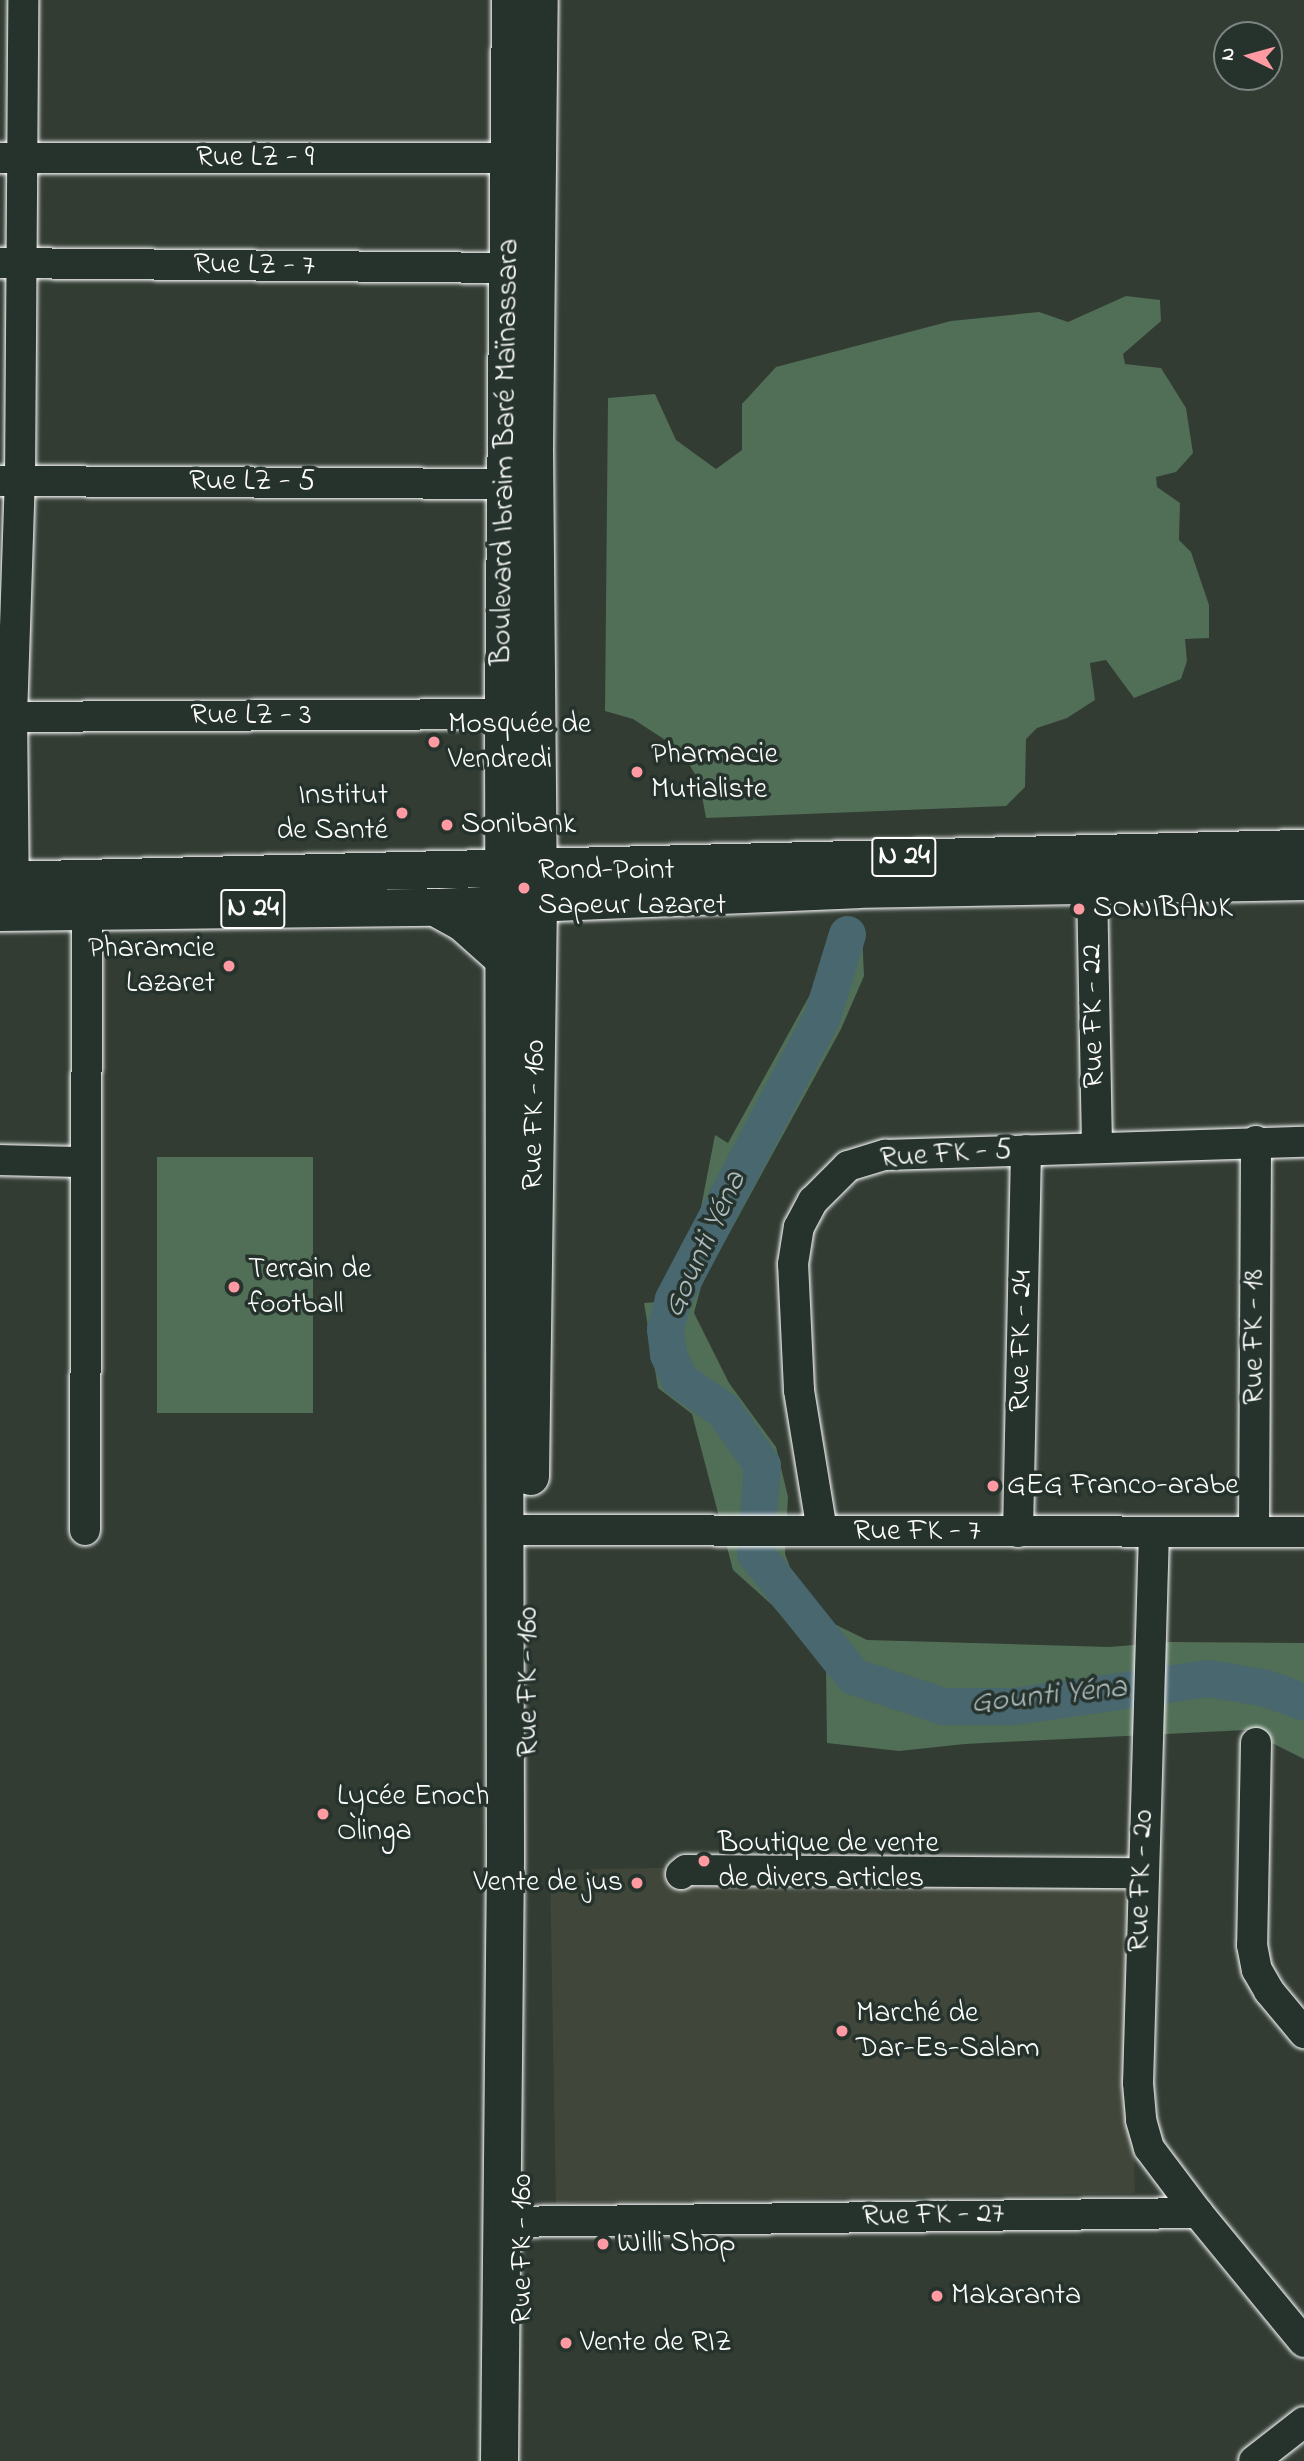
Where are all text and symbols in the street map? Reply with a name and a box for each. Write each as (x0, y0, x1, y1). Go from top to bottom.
north arrow (1213, 21, 1283, 91)
text: N (1215, 47, 1243, 62)
street label: Rue LZ - 9 (196, 140, 314, 176)
street label: Boulevard Ibraim Baré Maïnassara (484, 238, 528, 666)
street label: Rue LZ - 7 (193, 247, 315, 285)
street label: Rue LZ - 5 (189, 464, 315, 500)
street label: Rue LZ - 3 (190, 698, 312, 734)
place label: Mosquée de Vendredi (448, 707, 591, 778)
marker: Mosquée de Vendredi (426, 734, 442, 750)
place label: Pharmacie Mutialiste (651, 737, 778, 808)
marker: Pharmacie Mutialiste (629, 764, 645, 780)
place label: Institut de Santé (276, 778, 388, 848)
marker: Institut de Santé (394, 805, 410, 821)
place label: Sonibank (461, 807, 576, 843)
marker: Sonibank (439, 817, 455, 833)
road number: N 24 (871, 832, 937, 882)
place label: Rond-Point Sapeur Lazaret (538, 853, 726, 923)
marker: Rond-Point Sapeur Lazaret (516, 880, 532, 896)
road number: N 24 (220, 884, 286, 934)
place label: SONIBANK (1093, 891, 1233, 927)
marker: SONIBANK (1071, 901, 1087, 917)
place label: Pharamcie Lazaret (88, 931, 215, 1002)
street label: Rue FK - 22 (1075, 943, 1113, 1089)
marker: Pharamcie Lazaret (221, 958, 237, 974)
street label: Rue FK - 160 (516, 1039, 554, 1191)
street label: Rue FK - 5 (879, 1132, 1013, 1178)
water label: Gounti Yéna (656, 1166, 756, 1324)
place label: Terrain de football (248, 1252, 371, 1322)
street label: Rue FK - 18 (1237, 1269, 1273, 1405)
street label: Rue FK - 24 (1003, 1270, 1041, 1412)
marker: Terrain de football (226, 1279, 242, 1295)
place label: GEG Franco-arabe (1007, 1468, 1239, 1504)
marker: GEG Franco-arabe (985, 1478, 1001, 1494)
street label: Rue FK - 7 (853, 1514, 981, 1550)
street label: Rue FK - 160 (511, 1607, 547, 1757)
water label: Gounti Yéna (969, 1670, 1129, 1724)
place label: Lycée Enoch Olinga (337, 1779, 490, 1850)
marker: Lycée Enoch Olinga (315, 1806, 331, 1822)
street label: Rue FK - 20 (1122, 1809, 1162, 1953)
place label: Boutique de vente de divers articles (718, 1826, 939, 1896)
marker: Boutique de vente de divers articles (696, 1853, 712, 1869)
place label: Vente de jus (474, 1865, 623, 1901)
marker: Vente de jus (629, 1875, 645, 1891)
place label: Marché de Dar-Es-Salam (856, 1996, 1039, 2066)
marker: Marché de Dar-Es-Salam (834, 2023, 850, 2039)
street label: Rue FK - 160 (505, 2174, 541, 2324)
street label: Rue FK - 27 (862, 2197, 1004, 2235)
place label: Willi Shop (617, 2226, 736, 2262)
marker: Willi Shop (595, 2236, 611, 2252)
place label: Makaranta (951, 2278, 1081, 2314)
marker: Makaranta (929, 2288, 945, 2304)
place label: Vente de RIZ (580, 2325, 732, 2361)
marker: Vente de RIZ (558, 2335, 574, 2351)

